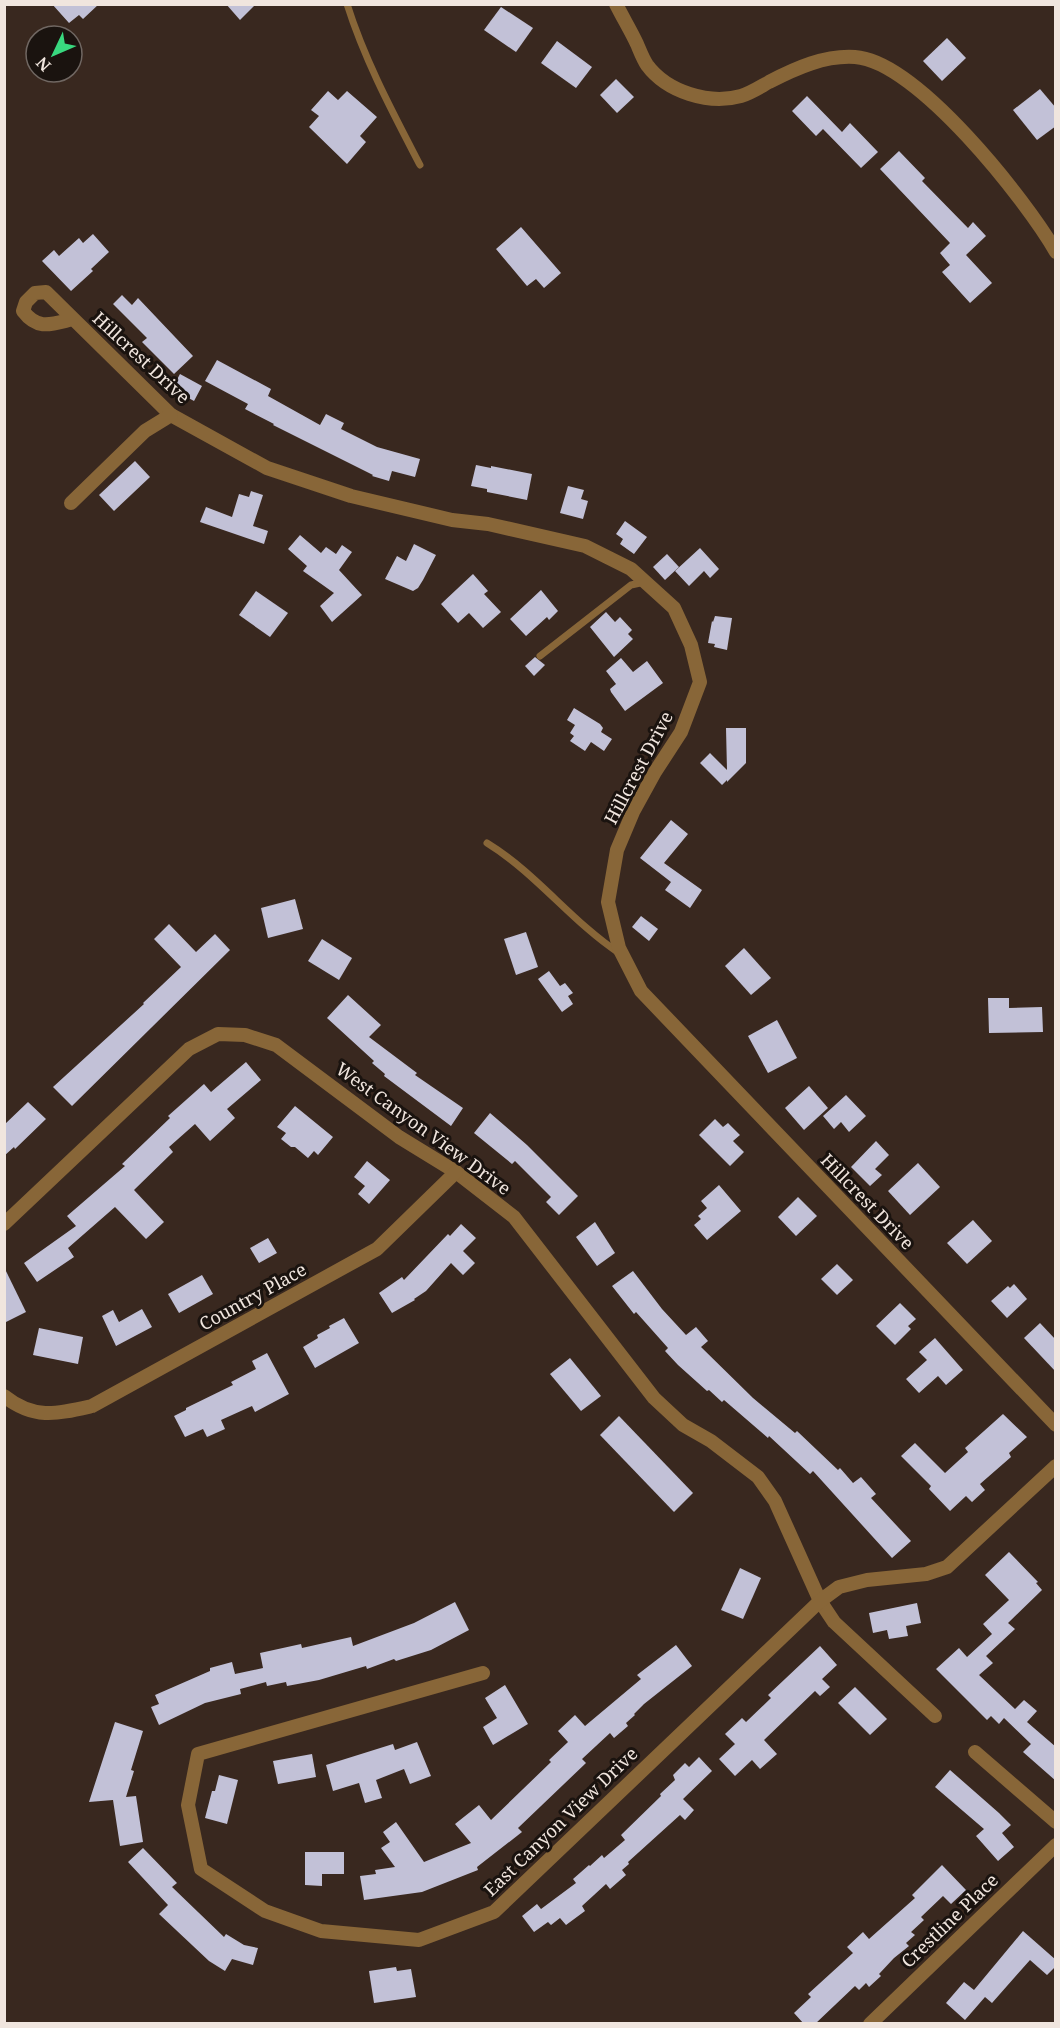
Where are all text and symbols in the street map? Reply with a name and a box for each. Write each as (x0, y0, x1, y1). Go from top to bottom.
north arrow (24, 24, 84, 84)
text: N (31, 52, 56, 77)
street label: Hillcrest Drive (88, 306, 195, 409)
street label: Hillcrest Drive (598, 707, 678, 828)
street label: West Canyon View Drive (331, 1056, 516, 1200)
street label: Hillcrest Drive (816, 1148, 920, 1254)
street label: Country Place (195, 1257, 310, 1336)
street label: East Canyon View Drive (478, 1741, 642, 1901)
street label: Crestline Place (896, 1868, 1003, 1973)

